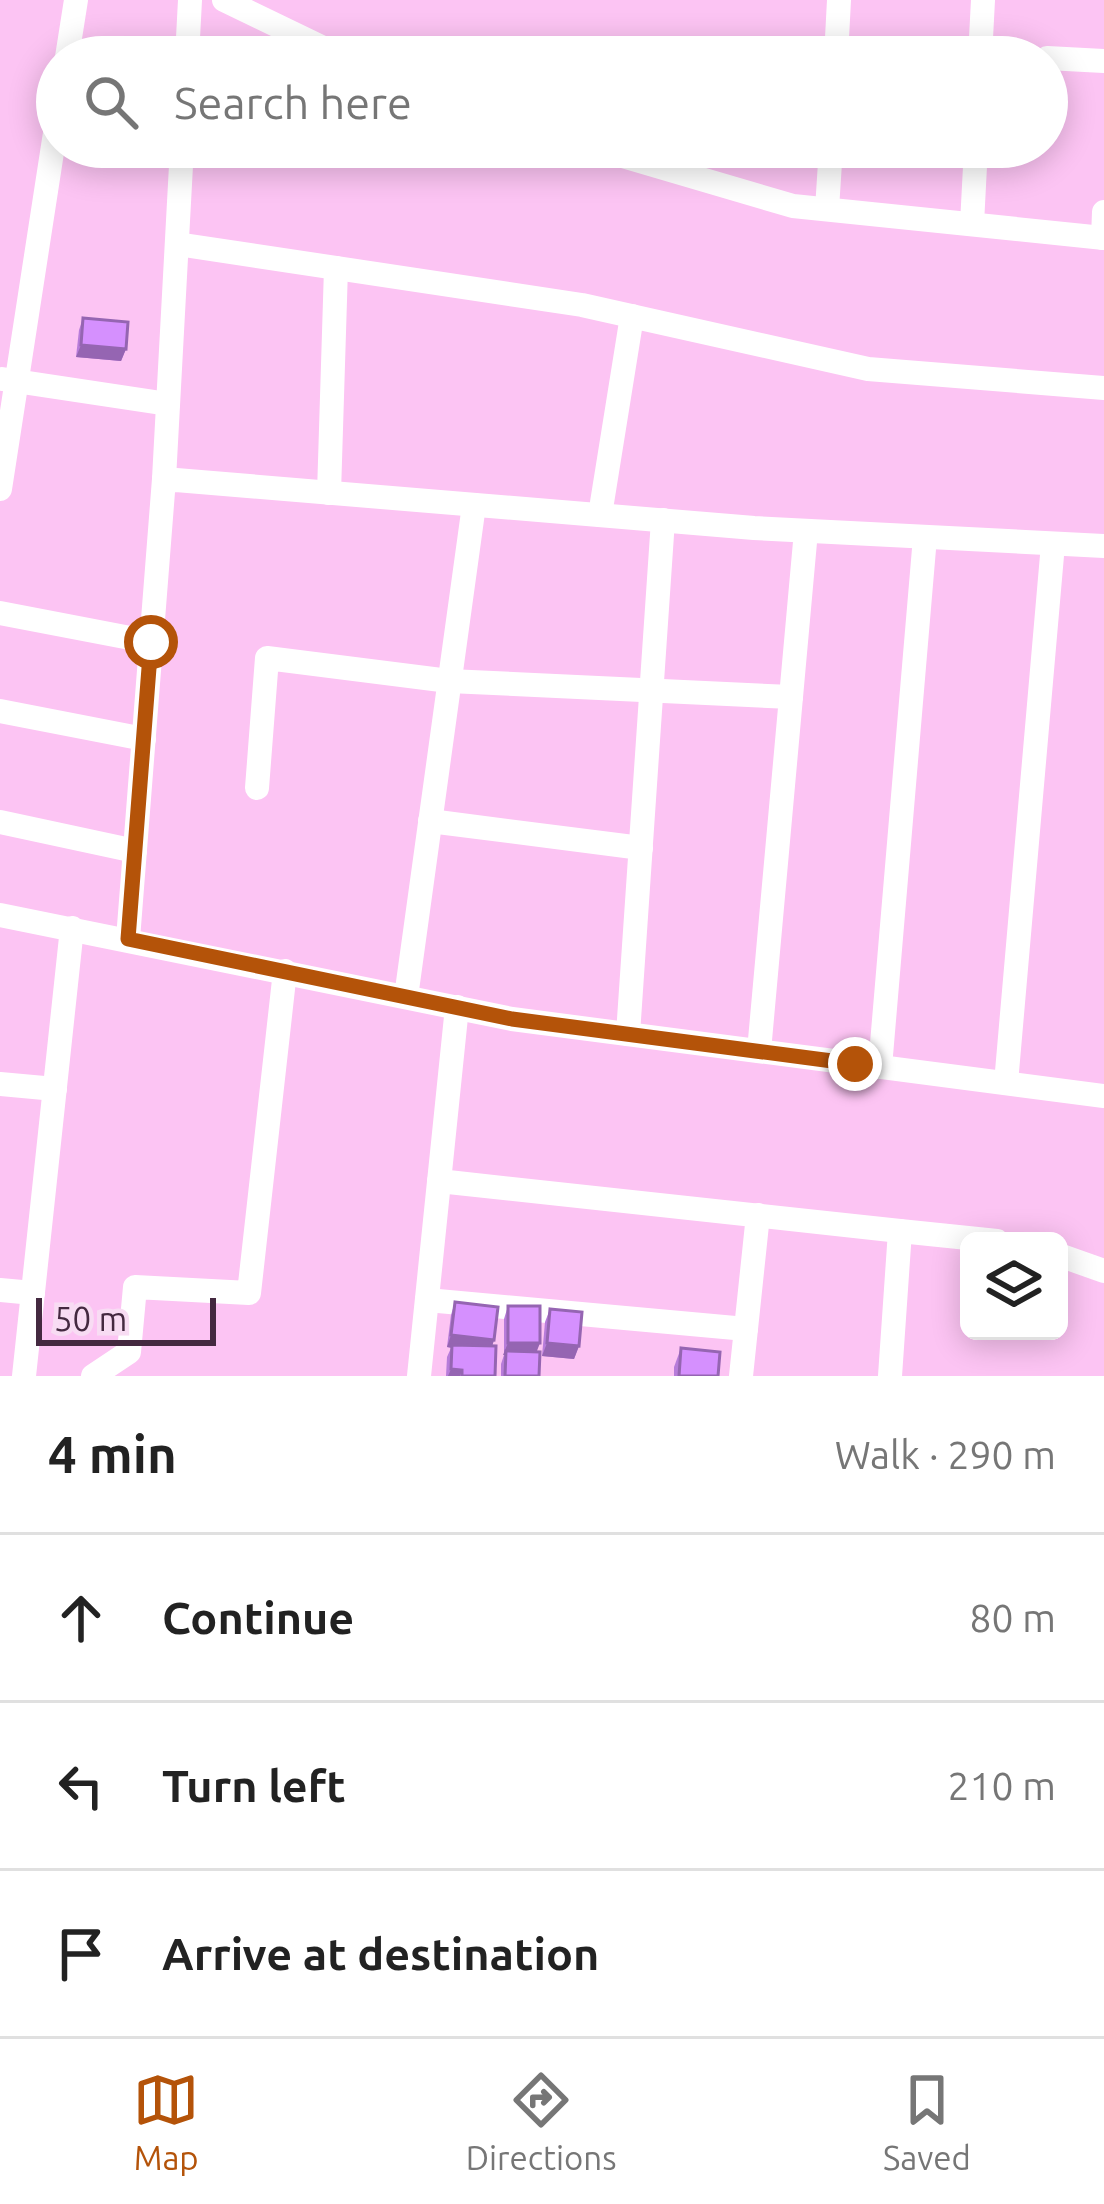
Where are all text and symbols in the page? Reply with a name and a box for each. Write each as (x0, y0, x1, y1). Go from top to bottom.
search box (36, 36, 1068, 168)
icon: search (78, 69, 144, 135)
text: Search here (174, 77, 412, 128)
route start (124, 615, 178, 669)
route end (828, 1037, 882, 1091)
map controls (960, 1232, 1068, 1340)
button: layers (960, 1232, 1068, 1340)
scale bar (36, 1292, 216, 1345)
text: 50 m (54, 1300, 127, 1337)
text: 4 min (48, 1425, 177, 1483)
text: Walk · 290 m (835, 1433, 1056, 1476)
icon: ahead (48, 1585, 114, 1651)
text: Continue (162, 1592, 354, 1643)
text: 80 m (969, 1596, 1056, 1639)
icon: left (48, 1753, 114, 1819)
text: Turn left (162, 1760, 346, 1811)
text: 210 m (947, 1764, 1056, 1807)
icon: arrive (48, 1921, 114, 1987)
text: Arrive at destination (162, 1928, 599, 1979)
tab: Map (133, 2067, 199, 2176)
tab: Directions (466, 2067, 616, 2176)
tab: Saved (883, 2067, 971, 2176)

